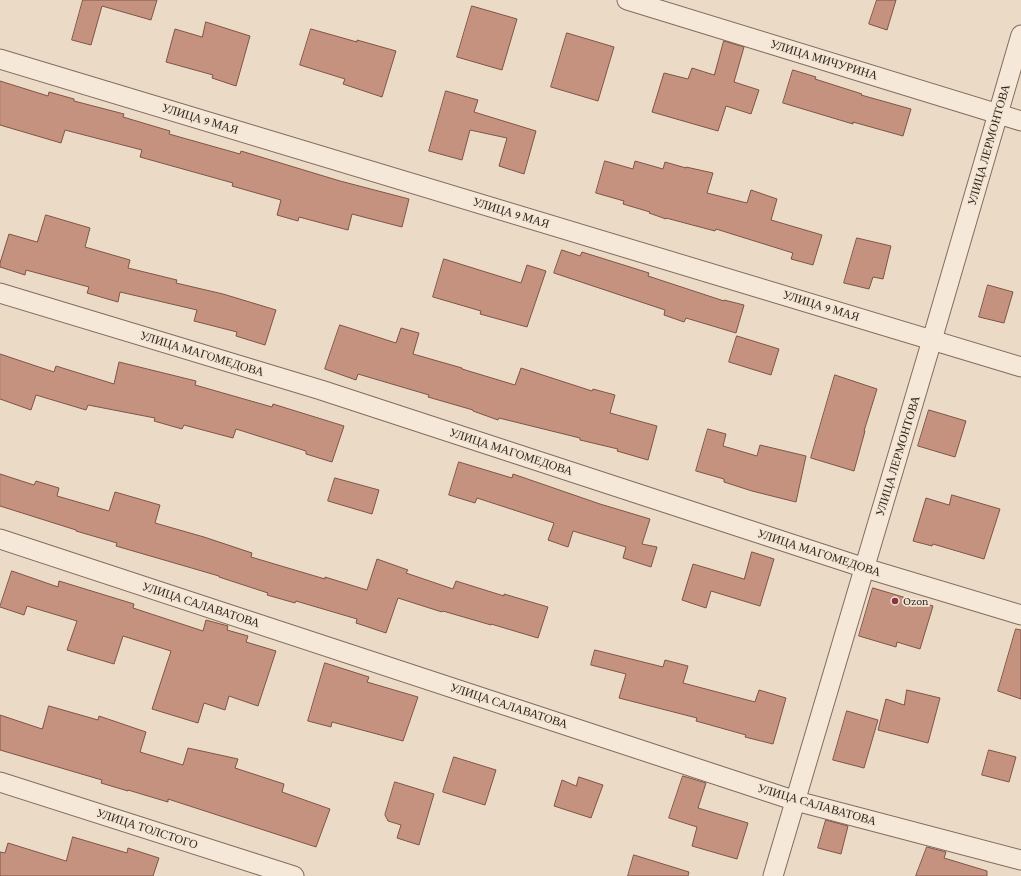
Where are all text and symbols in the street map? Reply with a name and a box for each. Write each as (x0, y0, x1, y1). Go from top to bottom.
street label: УЛИЦА МИЧУРИНА (768, 37, 880, 83)
street label: УЛИЦА ЛЕРМОНТОВА (965, 83, 1013, 207)
street label: УЛИЦА 9 МАЯ (160, 101, 240, 137)
street label: УЛИЦА 9 МАЯ (471, 195, 551, 231)
street label: УЛИЦА 9 МАЯ (781, 288, 861, 324)
street label: УЛИЦА МАГОМЕДОВА (138, 328, 266, 380)
street label: УЛИЦА ЛЕРМОНТОВА (873, 394, 923, 518)
street label: УЛИЦА МАГОМЕДОВА (447, 425, 575, 479)
street label: УЛИЦА МАГОМЕДОВА (755, 526, 883, 580)
street label: УЛИЦА САЛАВАТОВА (140, 579, 262, 631)
place label: Ozon (903, 594, 929, 608)
marker: Ozon (890, 596, 900, 606)
street label: УЛИЦА САЛАВАТОВА (448, 680, 570, 732)
street label: УЛИЦА САЛАВАТОВА (756, 781, 878, 829)
street label: УЛИЦА ТОЛСТОГО (94, 806, 200, 852)

